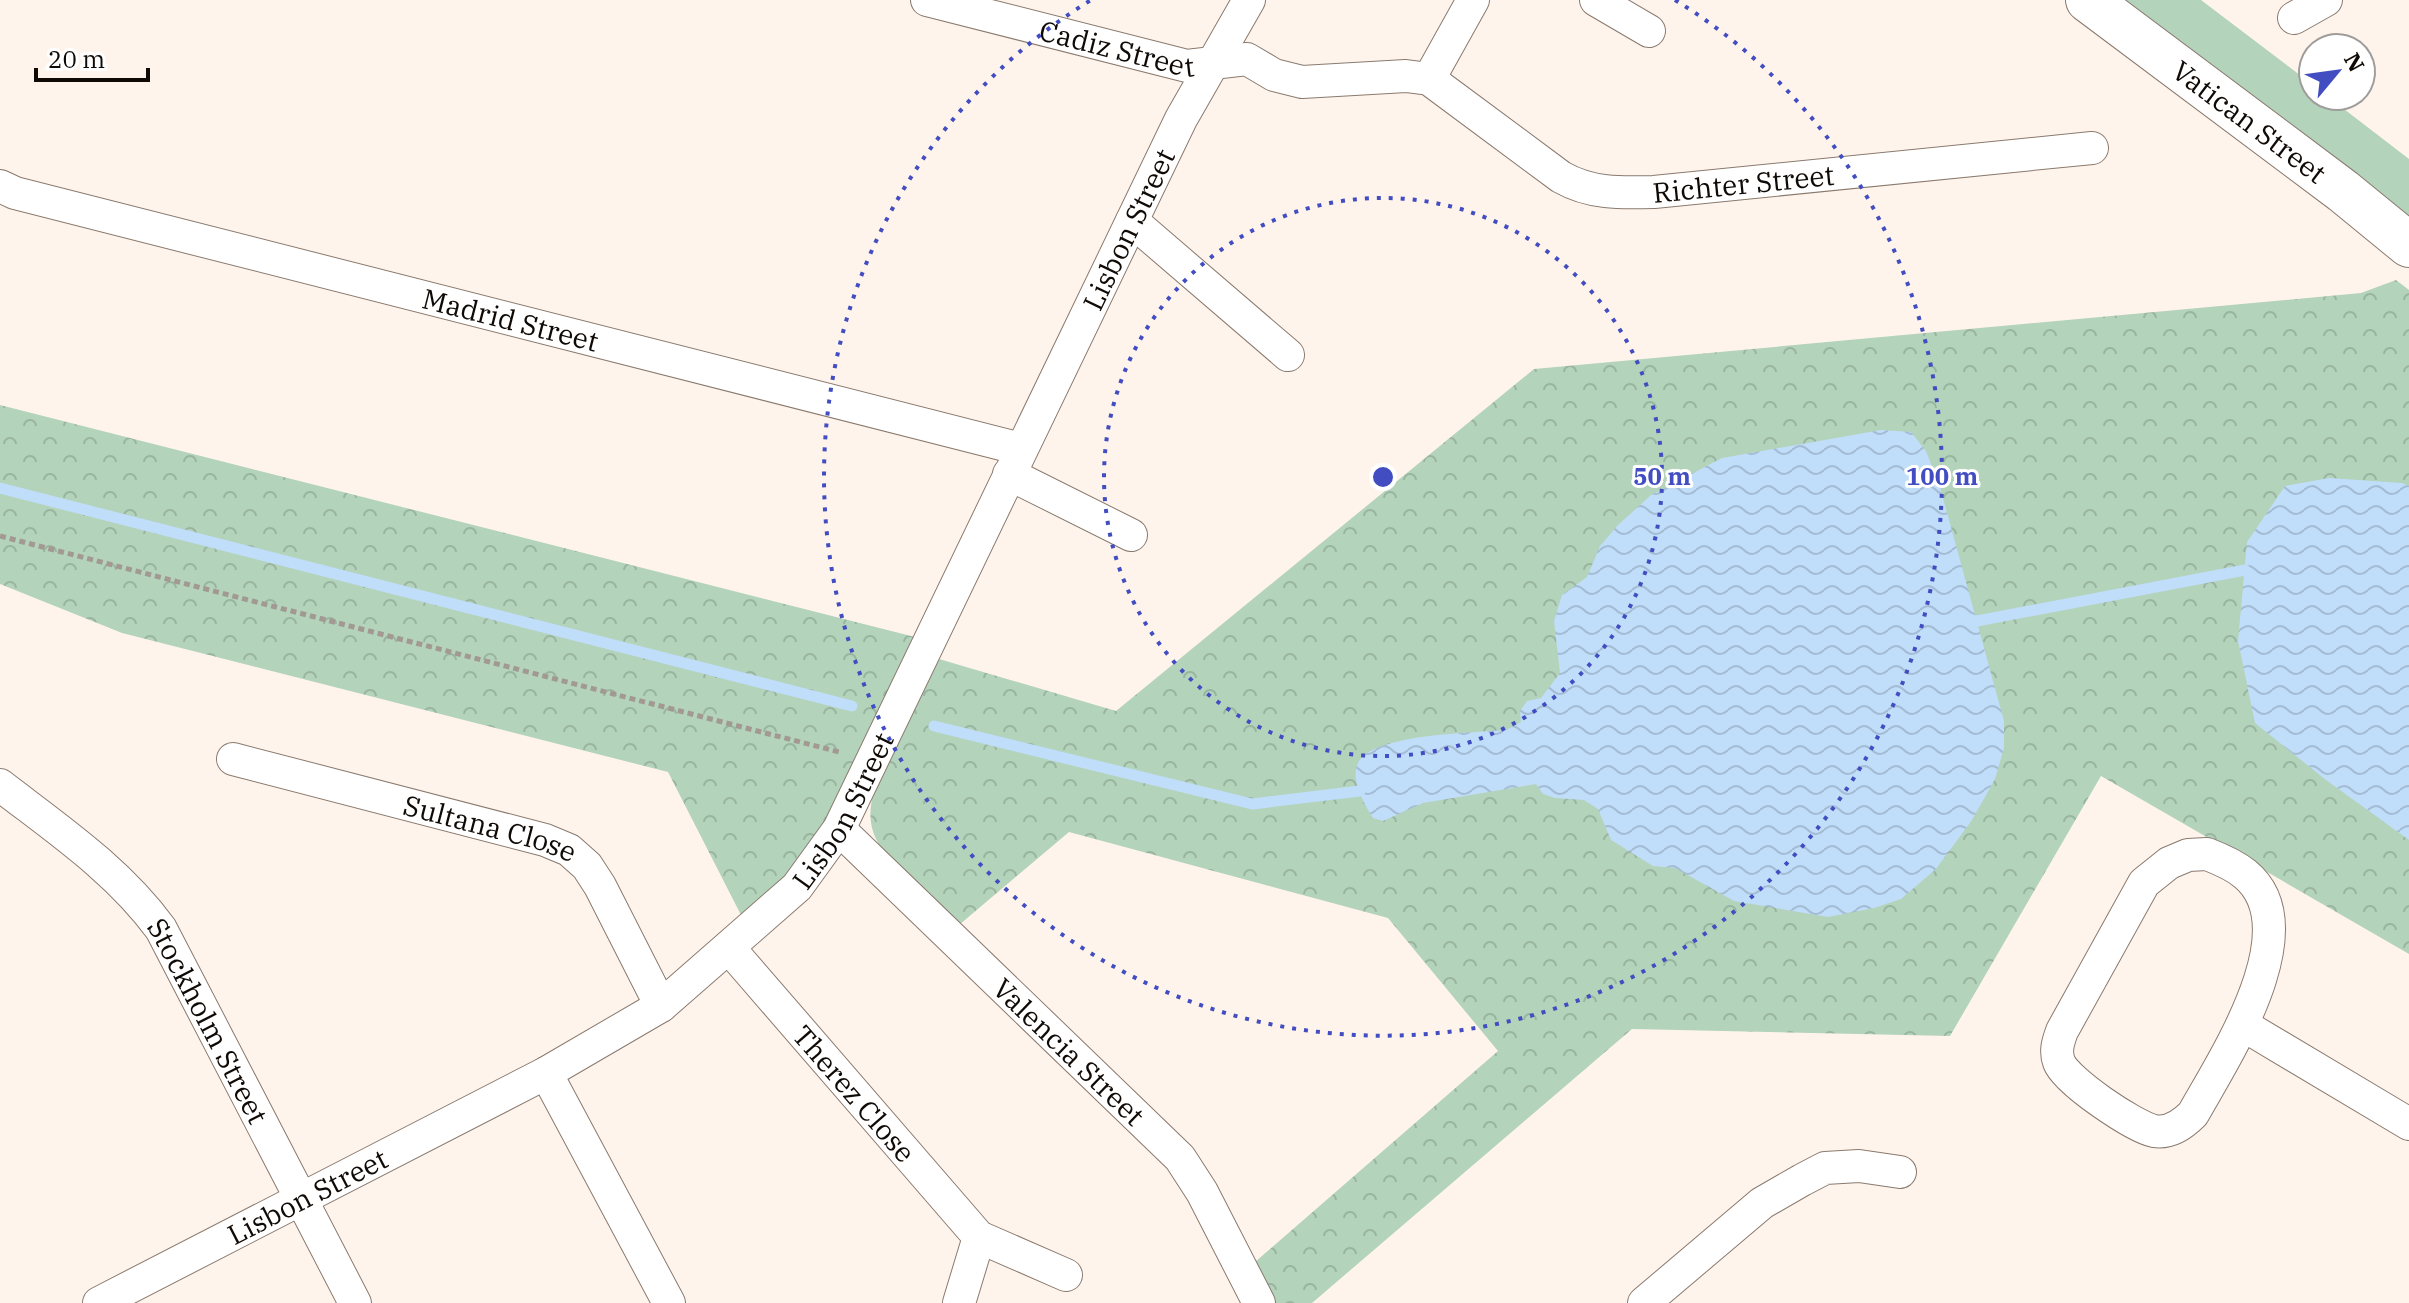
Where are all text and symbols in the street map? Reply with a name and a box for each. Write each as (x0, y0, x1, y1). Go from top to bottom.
street label: Cadiz Street (1036, 11, 1196, 85)
scale bar (36, 32, 148, 82)
north arrow (2297, 32, 2377, 112)
text: 20 m (48, 43, 105, 75)
text: N (2338, 47, 2372, 77)
street label: Vatican Street (2165, 51, 2334, 191)
street label: Lisbon Street (1073, 142, 1183, 316)
street label: Richter Street (1651, 156, 1836, 211)
street label: Madrid Street (419, 279, 603, 359)
text: 50 m (1633, 460, 1691, 492)
text: 100 m (1906, 460, 1978, 492)
centre of rings (1369, 463, 1397, 491)
street label: Lisbon Street (783, 726, 901, 896)
street label: Sultana Close (400, 786, 582, 870)
street label: Stockholm Street (140, 910, 277, 1130)
street label: Valencia Street (985, 969, 1153, 1133)
street label: Therez Close (785, 1017, 924, 1170)
street label: Lisbon Street (221, 1139, 393, 1252)

